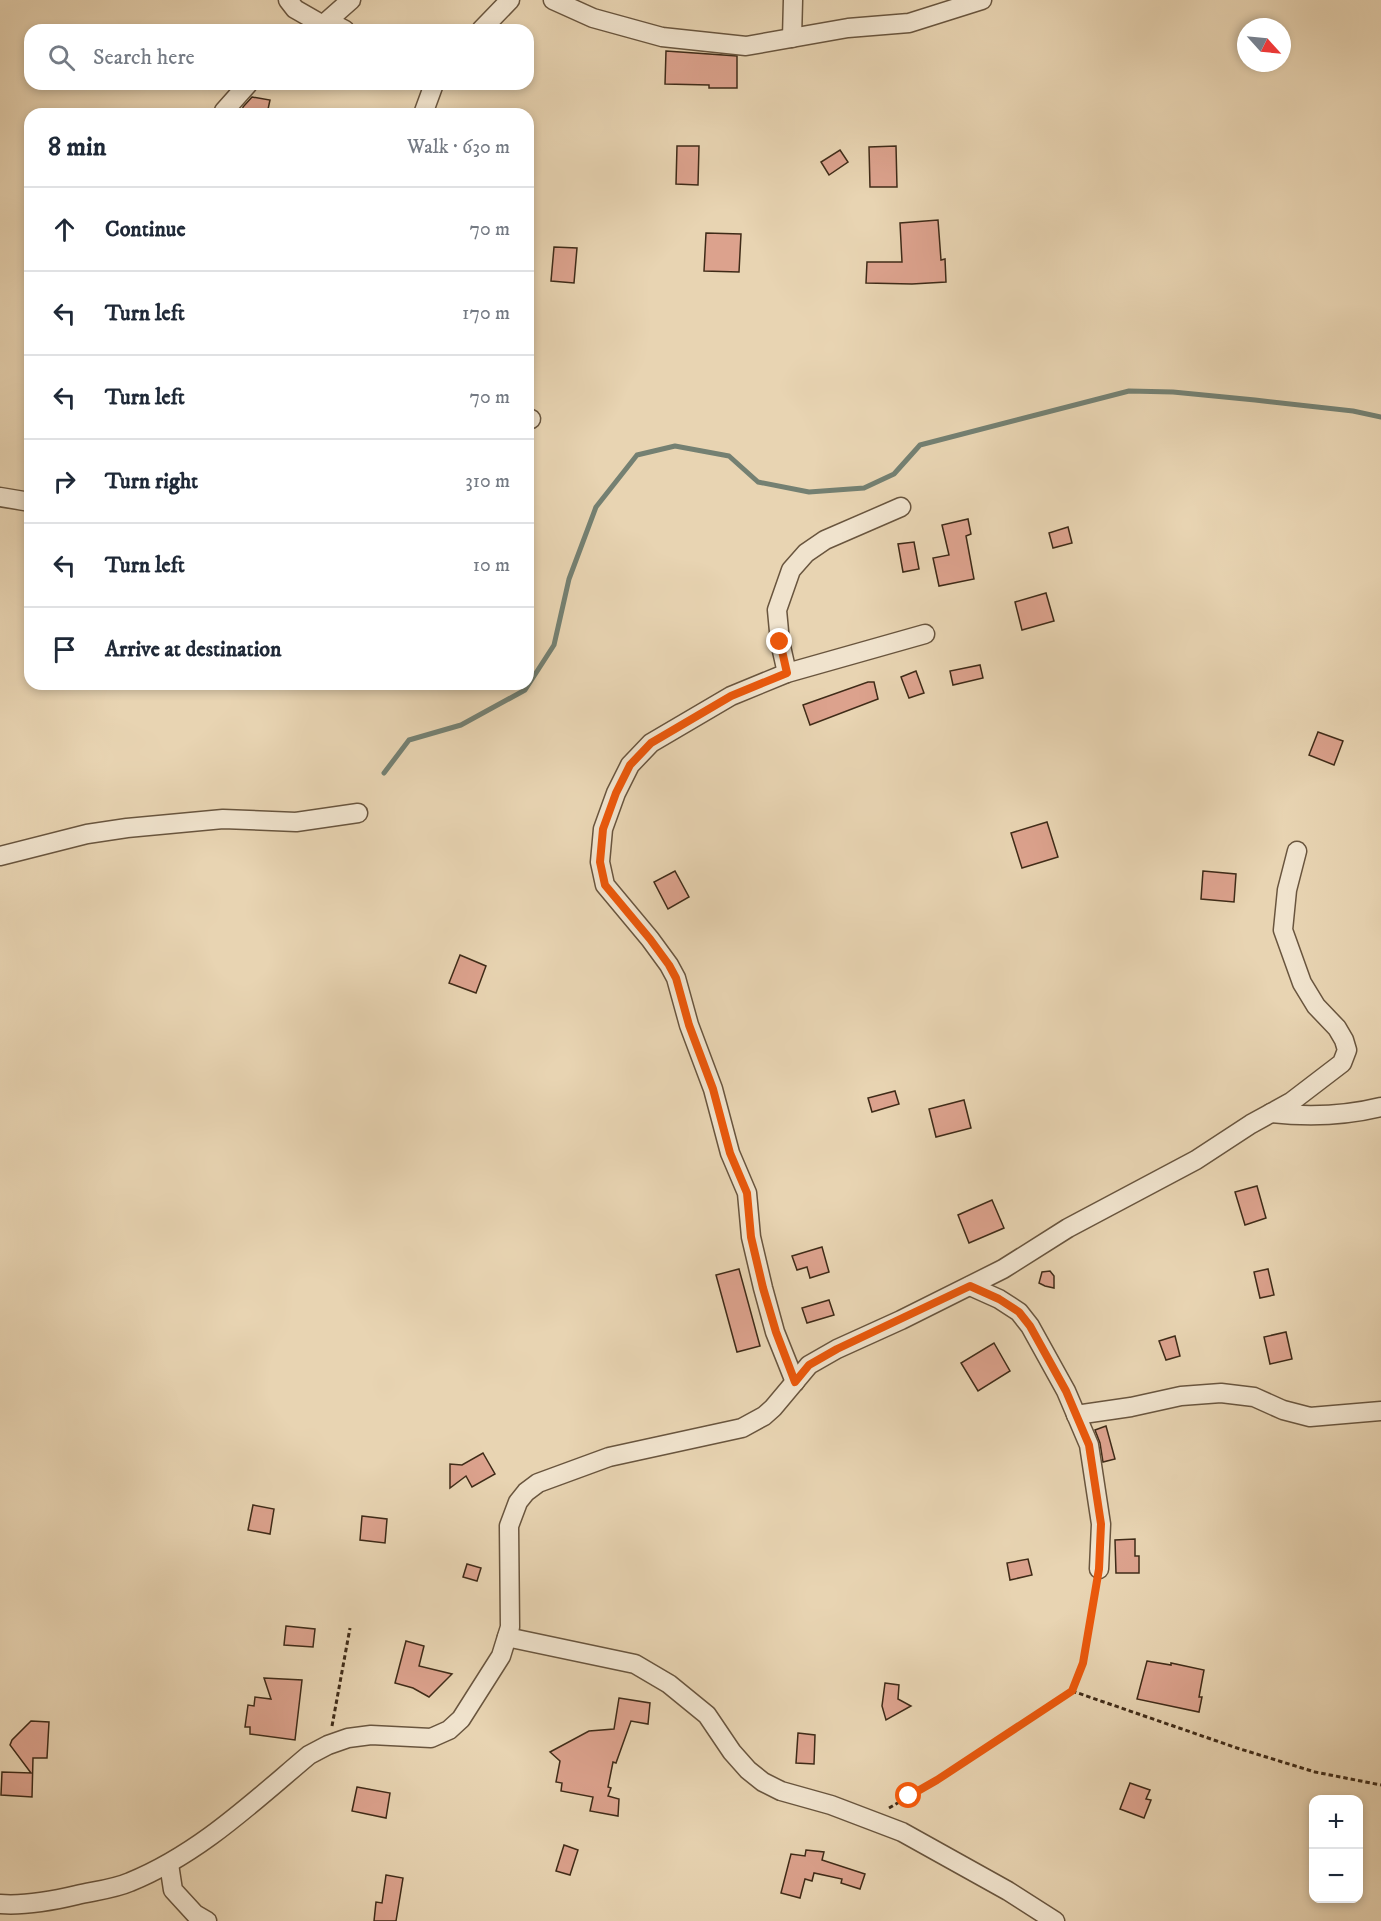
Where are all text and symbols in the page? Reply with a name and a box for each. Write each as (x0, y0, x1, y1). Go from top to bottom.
north arrow (1237, 18, 1291, 72)
search box (24, 24, 534, 90)
icon: search (45, 41, 78, 74)
text: Search here (93, 44, 195, 71)
text: 8 min (48, 131, 106, 164)
text: Walk · 630 m (407, 135, 510, 160)
icon: ahead (48, 213, 81, 246)
text: Continue (105, 216, 186, 243)
text: 70 m (469, 217, 510, 242)
icon: left (48, 297, 81, 330)
text: Turn left (105, 300, 185, 327)
text: 170 m (462, 301, 510, 326)
icon: left (48, 381, 81, 414)
text: Turn left (105, 384, 185, 411)
text: 70 m (469, 385, 510, 410)
icon: right (48, 465, 81, 498)
text: Turn right (105, 468, 198, 495)
text: 310 m (465, 469, 510, 494)
icon: left (48, 549, 81, 582)
text: Turn left (105, 552, 185, 579)
text: 10 m (473, 553, 510, 578)
route end (766, 628, 792, 654)
icon: arrive (48, 633, 81, 666)
text: Arrive at destination (105, 636, 282, 663)
route start (895, 1782, 921, 1808)
map controls (1309, 1795, 1363, 1903)
button: + (1309, 1795, 1363, 1849)
button: − (1309, 1849, 1363, 1903)

